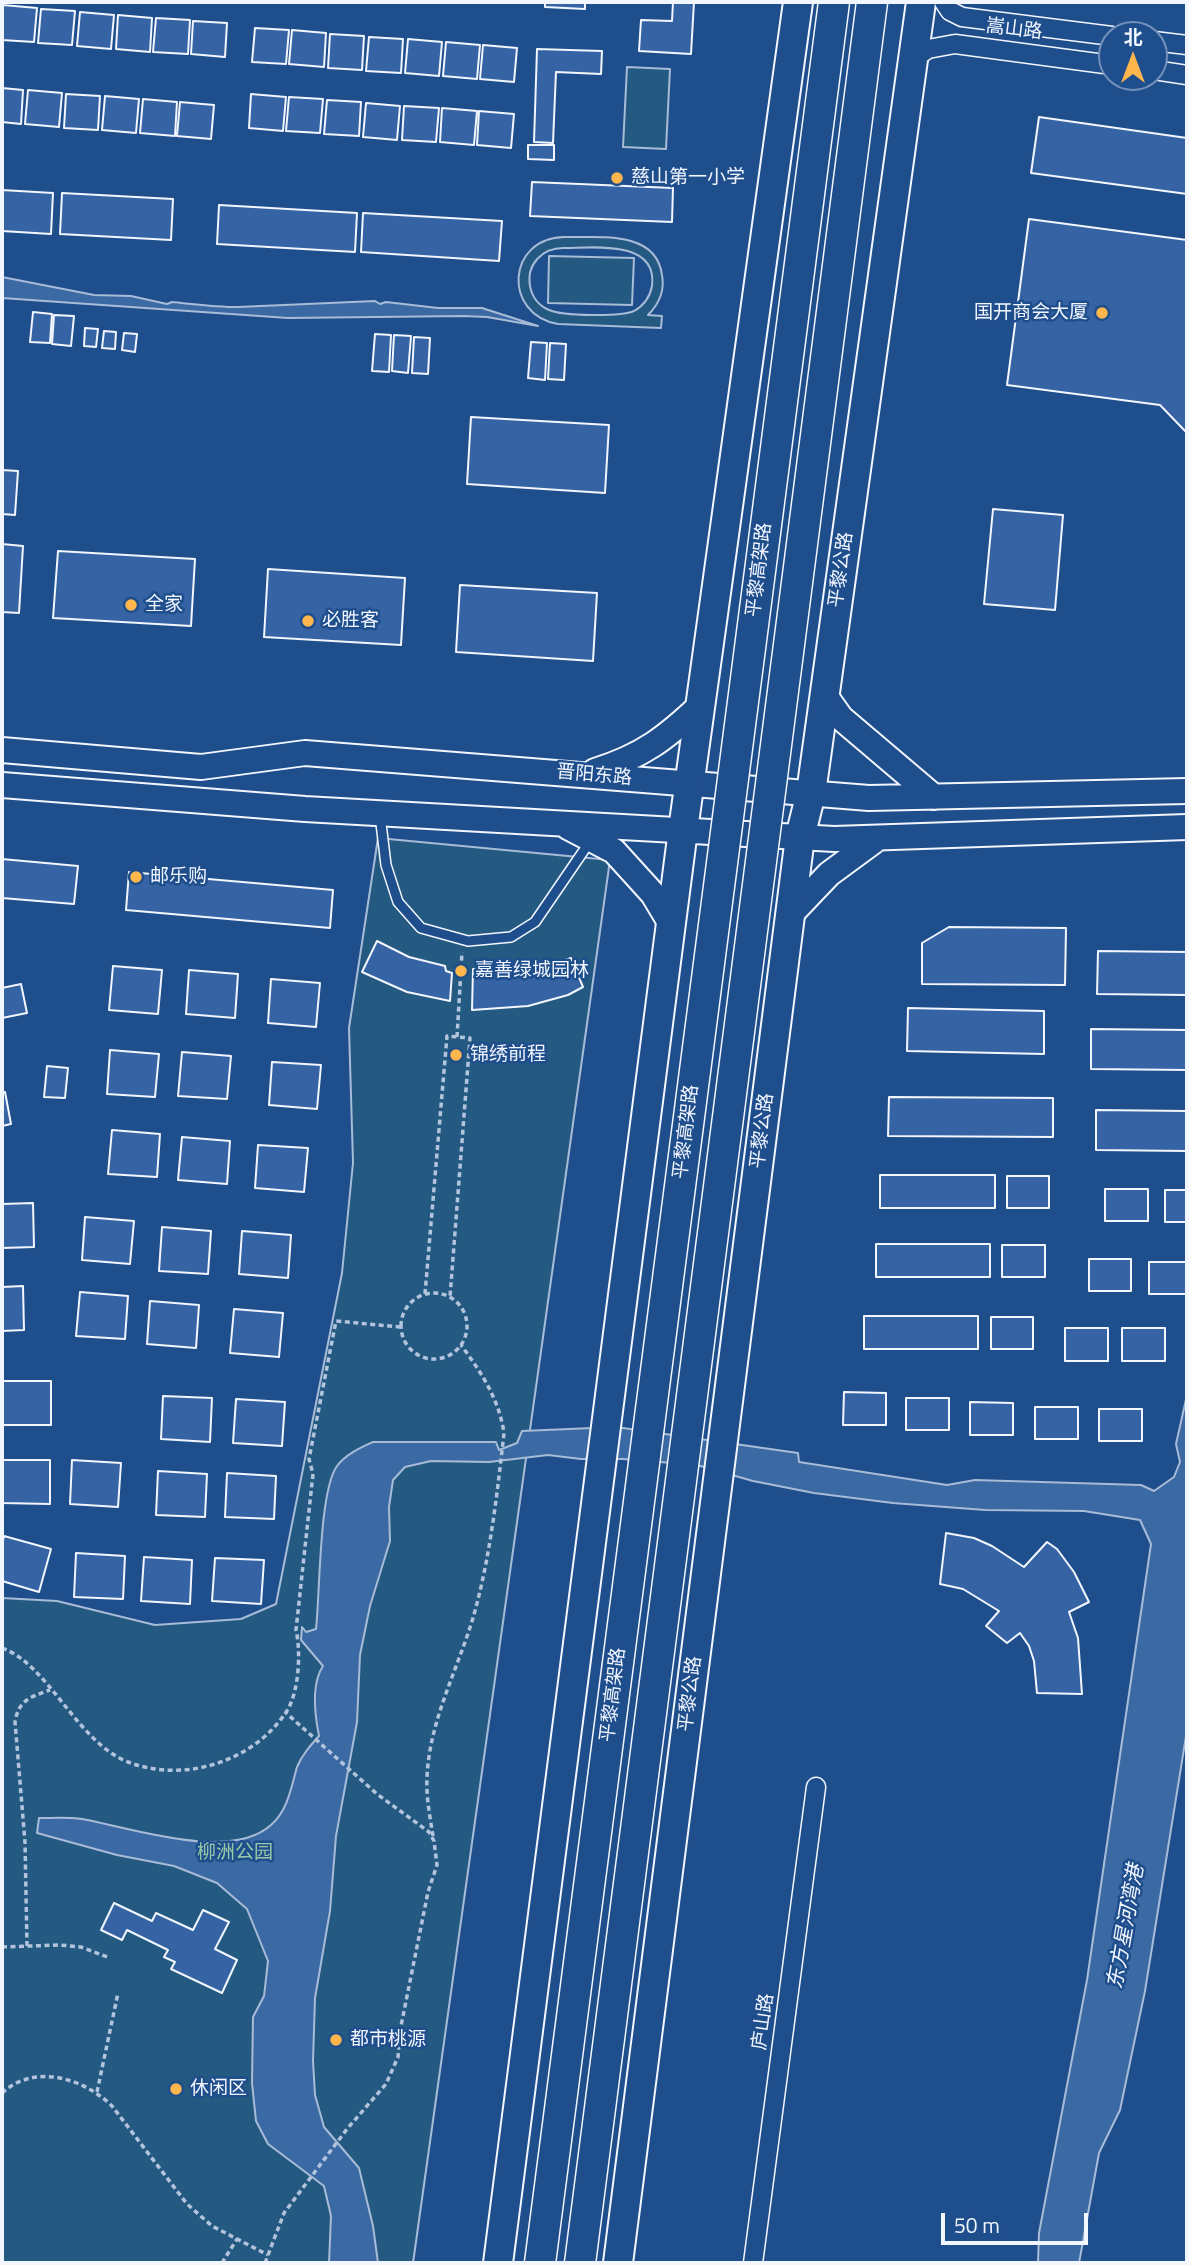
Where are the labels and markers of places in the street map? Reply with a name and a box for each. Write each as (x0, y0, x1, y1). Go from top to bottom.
place label: 慈山第一小学 (631, 167, 745, 189)
marker: 慈山第一小学 (609, 170, 625, 186)
place label: 国开商会大厦 (974, 302, 1088, 324)
marker: 国开商会大厦 (1094, 305, 1110, 321)
place label: 全家 (145, 594, 183, 616)
marker: 全家 (123, 597, 139, 613)
place label: 必胜客 (322, 610, 379, 632)
marker: 必胜客 (300, 613, 316, 629)
place label: 邮乐购 (150, 866, 207, 888)
marker: 邮乐购 (128, 869, 144, 885)
place label: 嘉善绿城园林 (475, 960, 589, 982)
marker: 嘉善绿城园林 (453, 963, 469, 979)
place label: 锦绣前程 (470, 1044, 546, 1066)
marker: 锦绣前程 (448, 1047, 464, 1063)
place label: 都市桃源 (350, 2029, 426, 2051)
marker: 都市桃源 (328, 2032, 344, 2048)
place label: 休闲区 (190, 2078, 247, 2100)
marker: 休闲区 (168, 2081, 184, 2097)

